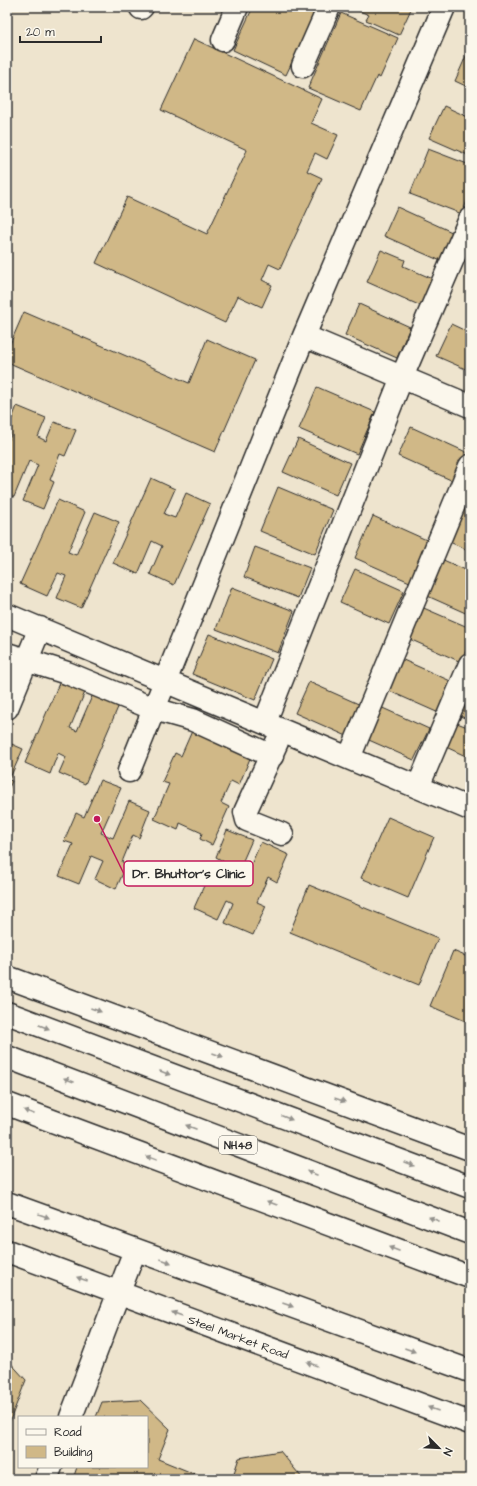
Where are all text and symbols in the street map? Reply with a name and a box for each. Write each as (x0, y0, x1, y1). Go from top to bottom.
scale bar (20, 18, 101, 44)
text: 20 m (26, 24, 55, 41)
callout: Dr. Bhuttor's Clinic (124, 861, 253, 886)
text: Dr. Bhuttor's Clinic (132, 865, 247, 883)
one-way arrow (90, 1007, 102, 1013)
one-way arrow (38, 1024, 50, 1030)
one-way arrow (212, 1052, 224, 1058)
one-way arrow (160, 1070, 172, 1076)
one-way arrow (63, 1077, 75, 1083)
one-way arrow (334, 1098, 346, 1104)
one-way arrow (23, 1108, 35, 1114)
one-way arrow (281, 1116, 293, 1122)
one-way arrow (184, 1123, 196, 1129)
road number: NH48 (219, 1136, 257, 1154)
one-way arrow (144, 1154, 156, 1160)
one-way arrow (403, 1162, 415, 1168)
one-way arrow (306, 1169, 318, 1175)
one-way arrow (266, 1200, 278, 1206)
one-way arrow (38, 1214, 50, 1220)
one-way arrow (427, 1216, 439, 1222)
one-way arrow (388, 1245, 400, 1251)
one-way arrow (160, 1258, 172, 1264)
one-way arrow (76, 1275, 88, 1281)
one-way arrow (282, 1303, 294, 1309)
one-way arrow (170, 1310, 182, 1316)
street label: Steel Market Road (185, 1311, 291, 1364)
one-way arrow (405, 1347, 417, 1353)
one-way arrow (305, 1361, 317, 1367)
one-way arrow (427, 1406, 439, 1412)
legend (18, 1416, 148, 1468)
text: Road (54, 1424, 82, 1441)
north arrow (419, 1428, 459, 1468)
text: Building (54, 1444, 92, 1462)
text: N (439, 1446, 456, 1458)

